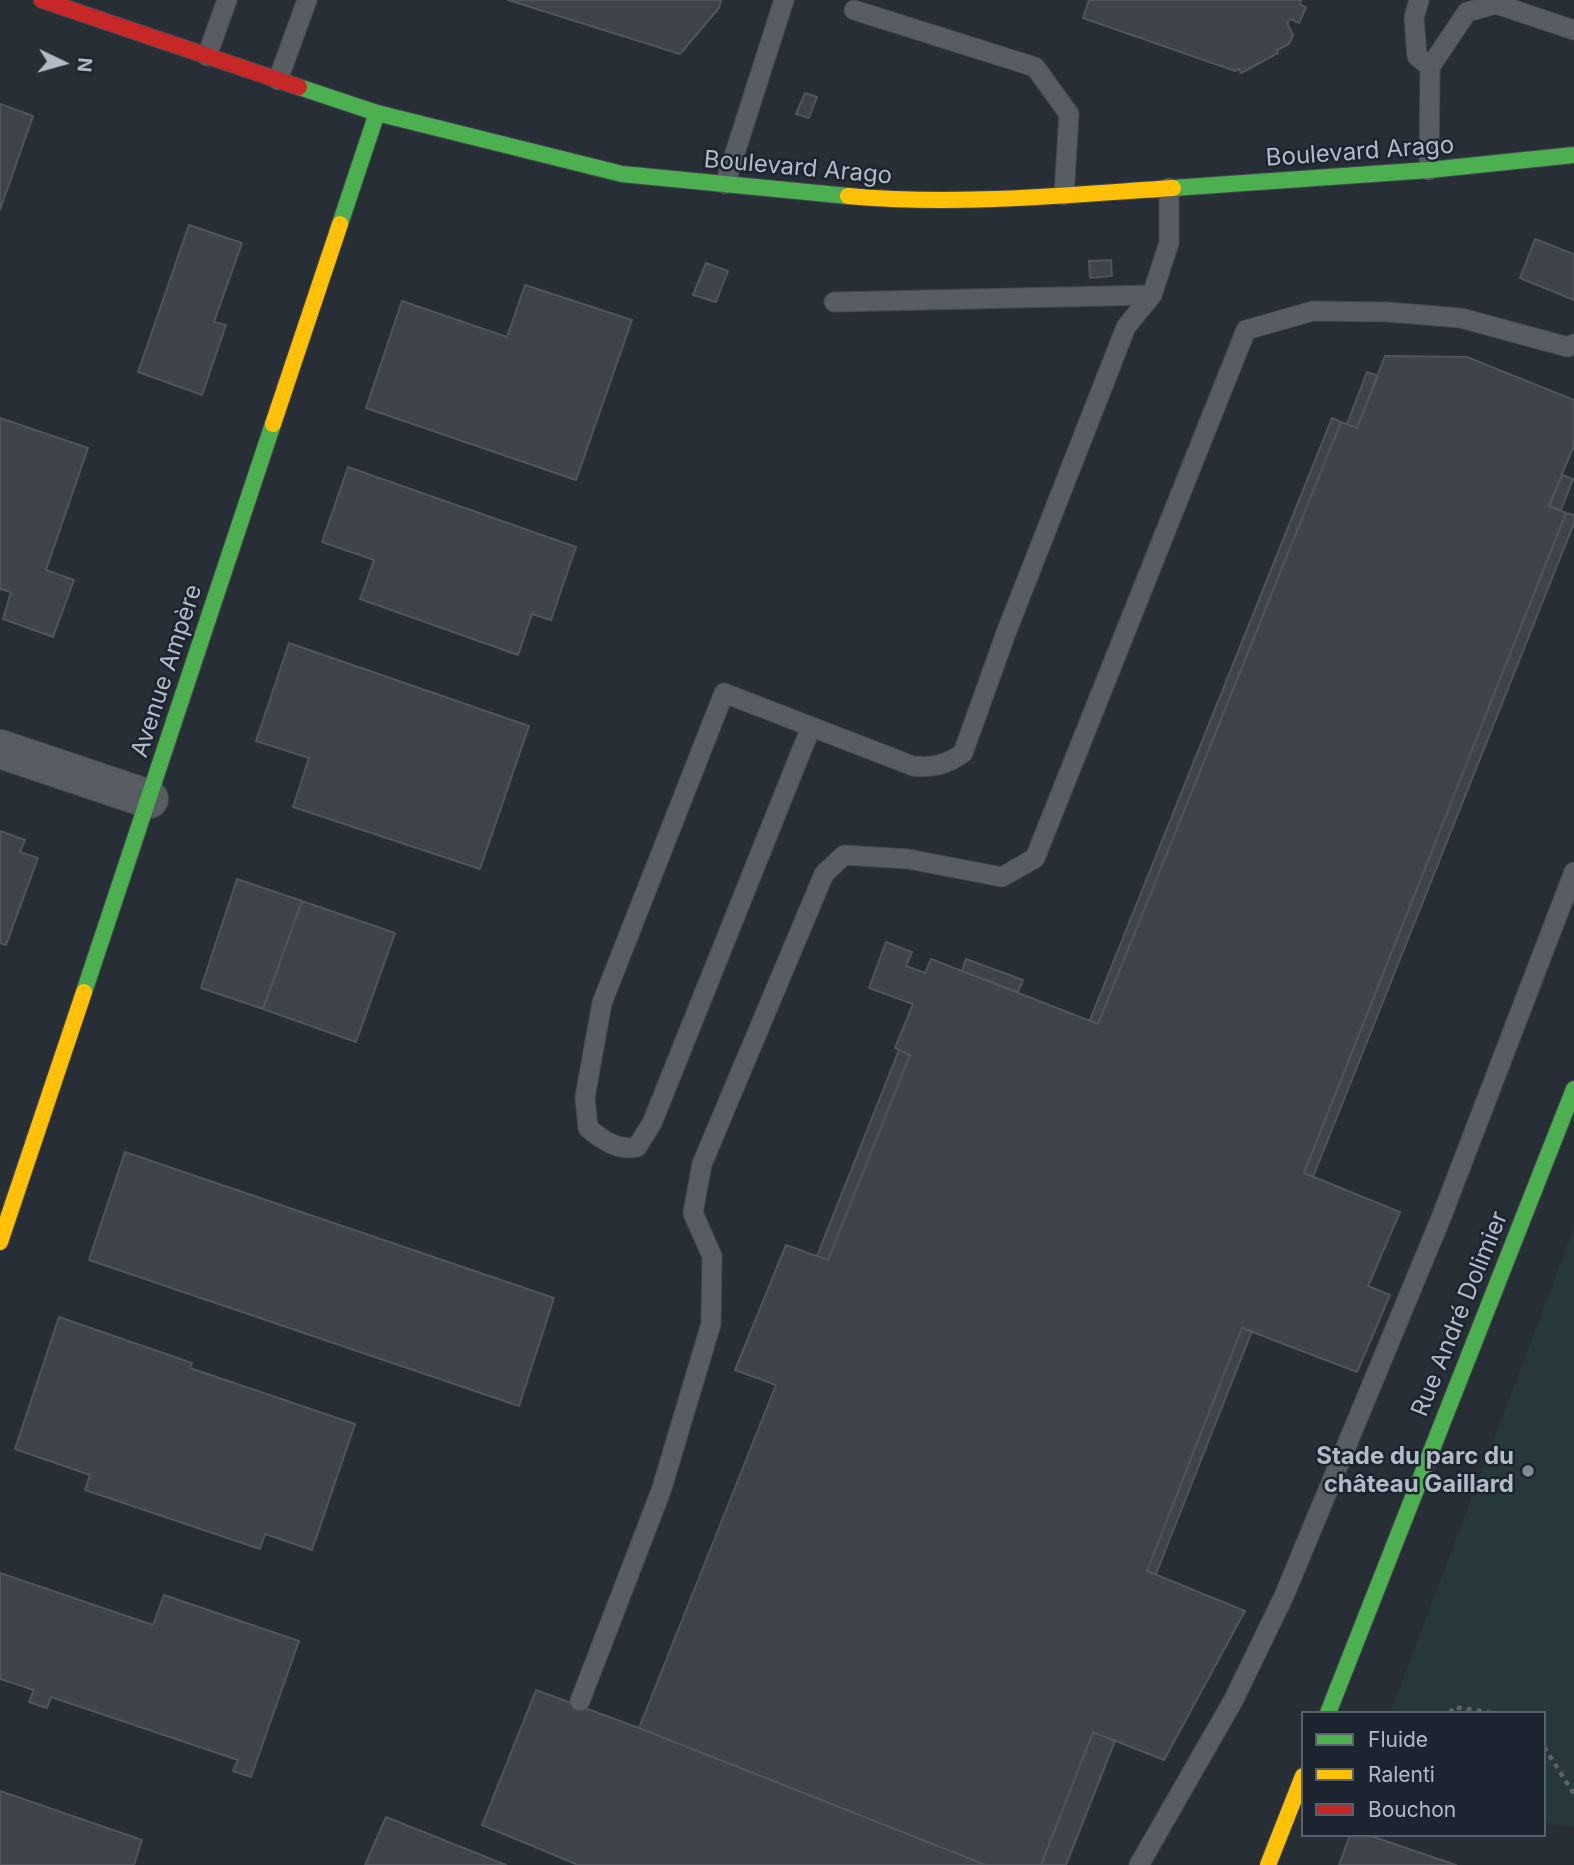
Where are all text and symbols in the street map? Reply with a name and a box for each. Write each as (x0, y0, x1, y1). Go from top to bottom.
north arrow (28, 28, 98, 98)
text: N (72, 57, 97, 73)
street label: Boulevard Arago (1265, 131, 1455, 173)
street label: Boulevard Arago (703, 145, 893, 191)
street label: Avenue Ampère (126, 581, 208, 761)
street label: Rue André Dolimier (1406, 1207, 1514, 1421)
place label: Stade du parc du château Gaillard (1316, 1443, 1514, 1499)
marker: Stade du parc du château Gaillard (1520, 1463, 1536, 1479)
legend (1301, 1711, 1546, 1837)
text: Fluide (1368, 1727, 1428, 1752)
text: Ralenti (1368, 1762, 1435, 1787)
text: Bouchon (1368, 1797, 1456, 1822)

